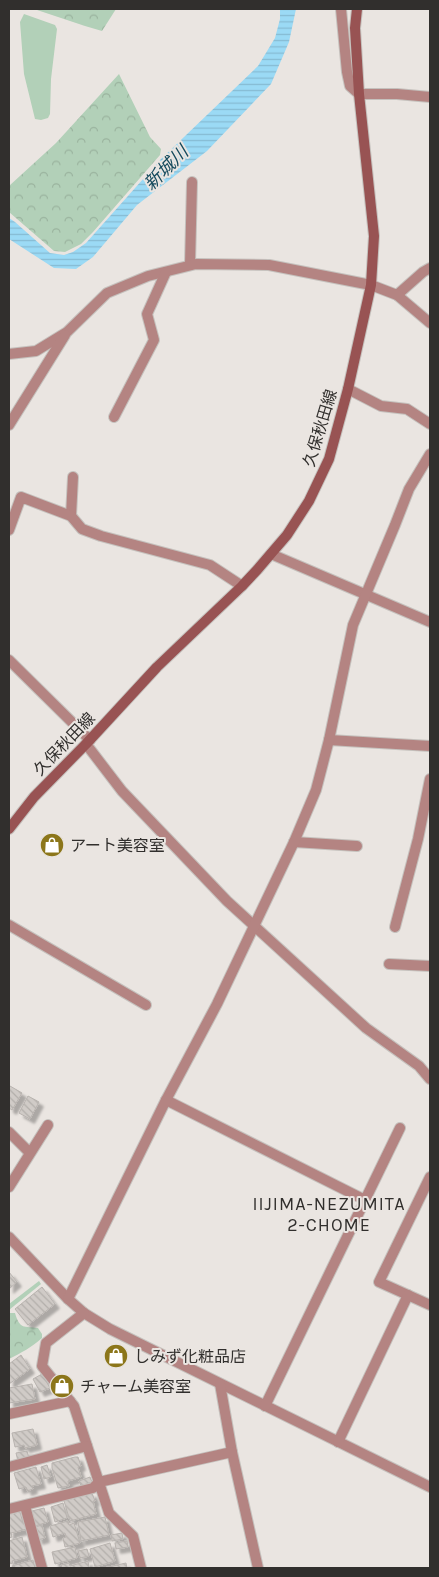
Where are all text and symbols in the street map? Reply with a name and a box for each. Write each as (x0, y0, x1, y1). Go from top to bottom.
water label: 新城川 (139, 140, 194, 195)
street label: 久保秋田線 (299, 387, 341, 469)
street label: 久保秋田線 (29, 709, 99, 779)
shop icon: アート美容室 (39, 832, 65, 858)
place label: アート美容室 (70, 836, 165, 855)
district label: IIJIMA-NEZUMITA 2-CHOME (253, 1193, 405, 1236)
shop icon: しみず化粧品店 (103, 1343, 129, 1369)
place label: しみず化粧品店 (134, 1347, 246, 1366)
shop icon: チャーム美容室 (49, 1373, 75, 1399)
place label: チャーム美容室 (80, 1377, 191, 1396)

